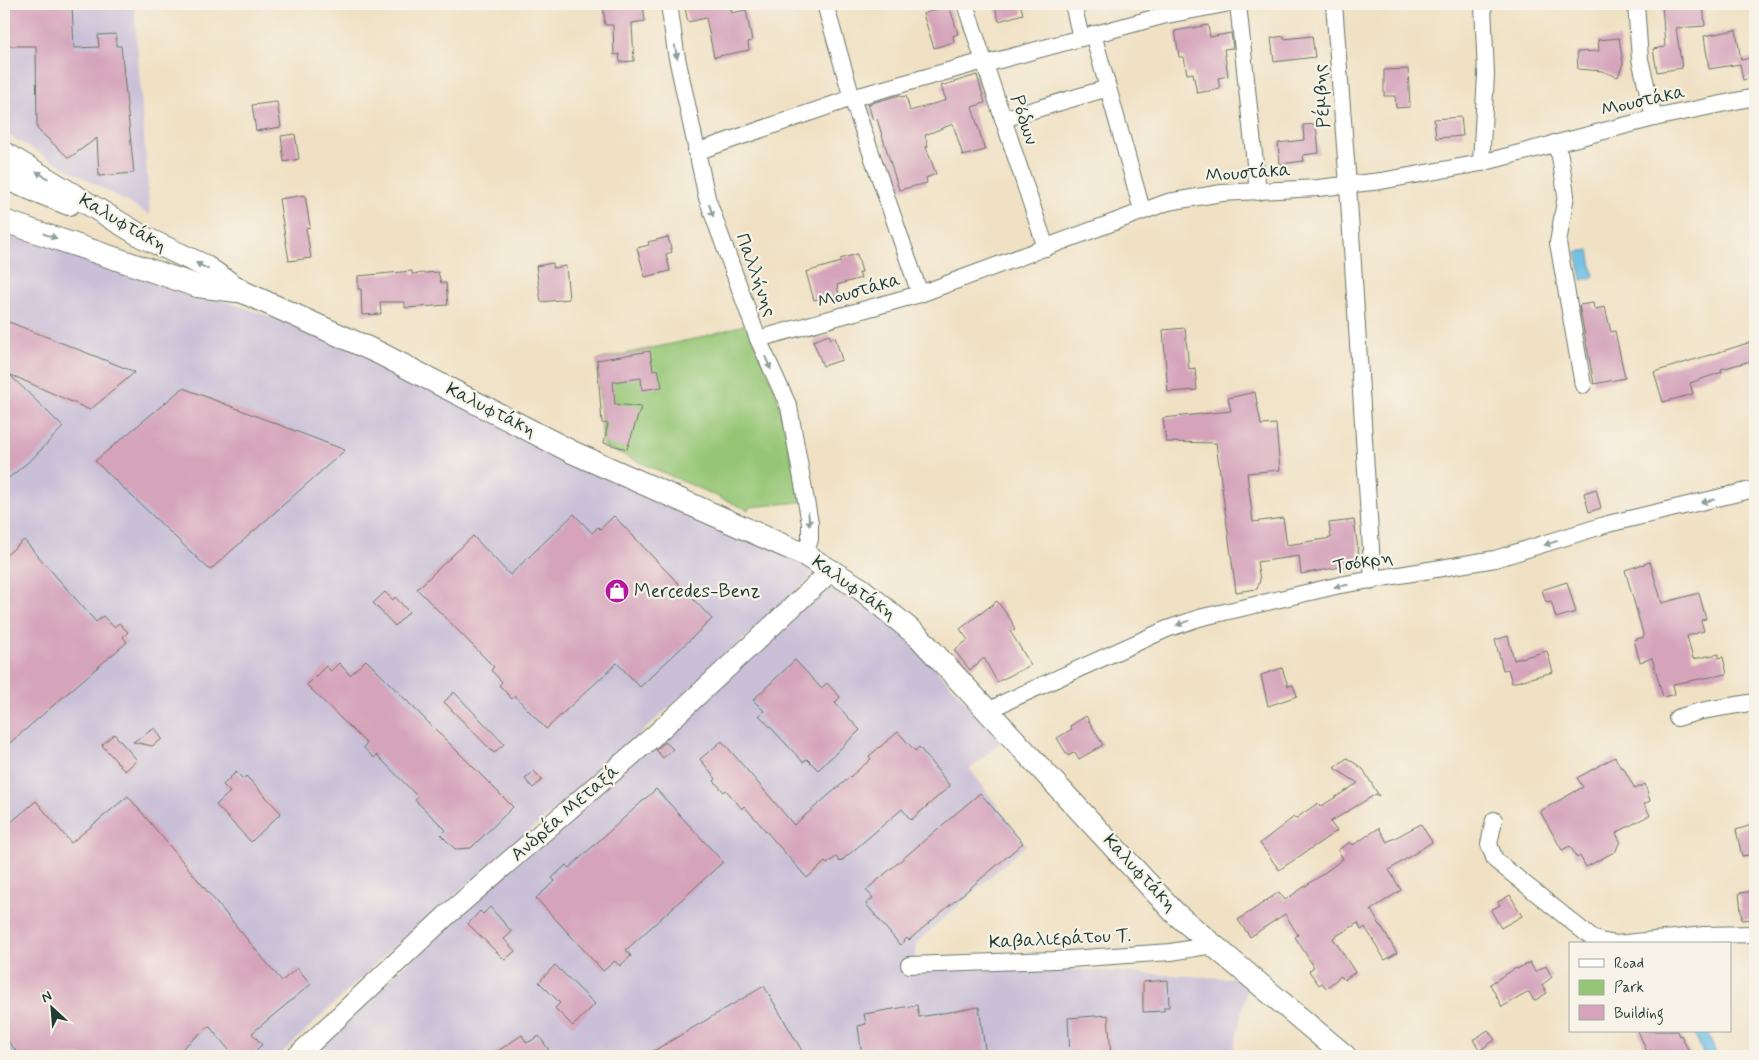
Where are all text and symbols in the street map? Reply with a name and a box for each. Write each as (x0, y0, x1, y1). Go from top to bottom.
one-way arrow (672, 44, 680, 60)
street label: Ρέμβης (1307, 63, 1337, 129)
street label: Μουστάκα (1598, 79, 1688, 123)
street label: Ρόδων (1004, 92, 1044, 148)
street label: Μουστάκα (1204, 158, 1292, 188)
one-way arrow (36, 171, 49, 180)
street label: Καλυφτάκη (74, 188, 172, 258)
one-way arrow (708, 203, 715, 218)
street label: Παλλήνης (729, 230, 783, 320)
one-way arrow (43, 233, 58, 241)
one-way arrow (195, 261, 208, 270)
street label: Μουστάκα (814, 267, 904, 315)
one-way arrow (765, 356, 773, 370)
street label: Καλυφτάκη (442, 377, 540, 443)
one-way arrow (1700, 497, 1715, 505)
one-way arrow (805, 511, 813, 527)
one-way arrow (1543, 539, 1558, 547)
street label: Τσόκρη (1331, 544, 1395, 580)
street label: Καλυφτάκη (807, 550, 901, 626)
shop icon: Mercedes-Benz (604, 578, 630, 604)
place label: Mercedes-Benz (634, 579, 761, 604)
one-way arrow (1332, 582, 1348, 590)
one-way arrow (1175, 620, 1190, 628)
street label: Ανδρέα Μεταξά (505, 759, 625, 867)
street label: Καλυφτάκη (1097, 829, 1183, 917)
street label: Καβαλιεράτου Τ. (988, 923, 1132, 955)
legend (1569, 942, 1732, 1032)
text: Road (1614, 954, 1644, 974)
text: Park (1614, 978, 1644, 998)
north arrow (28, 982, 78, 1032)
text: N (39, 987, 55, 1007)
text: Building (1614, 1004, 1664, 1025)

